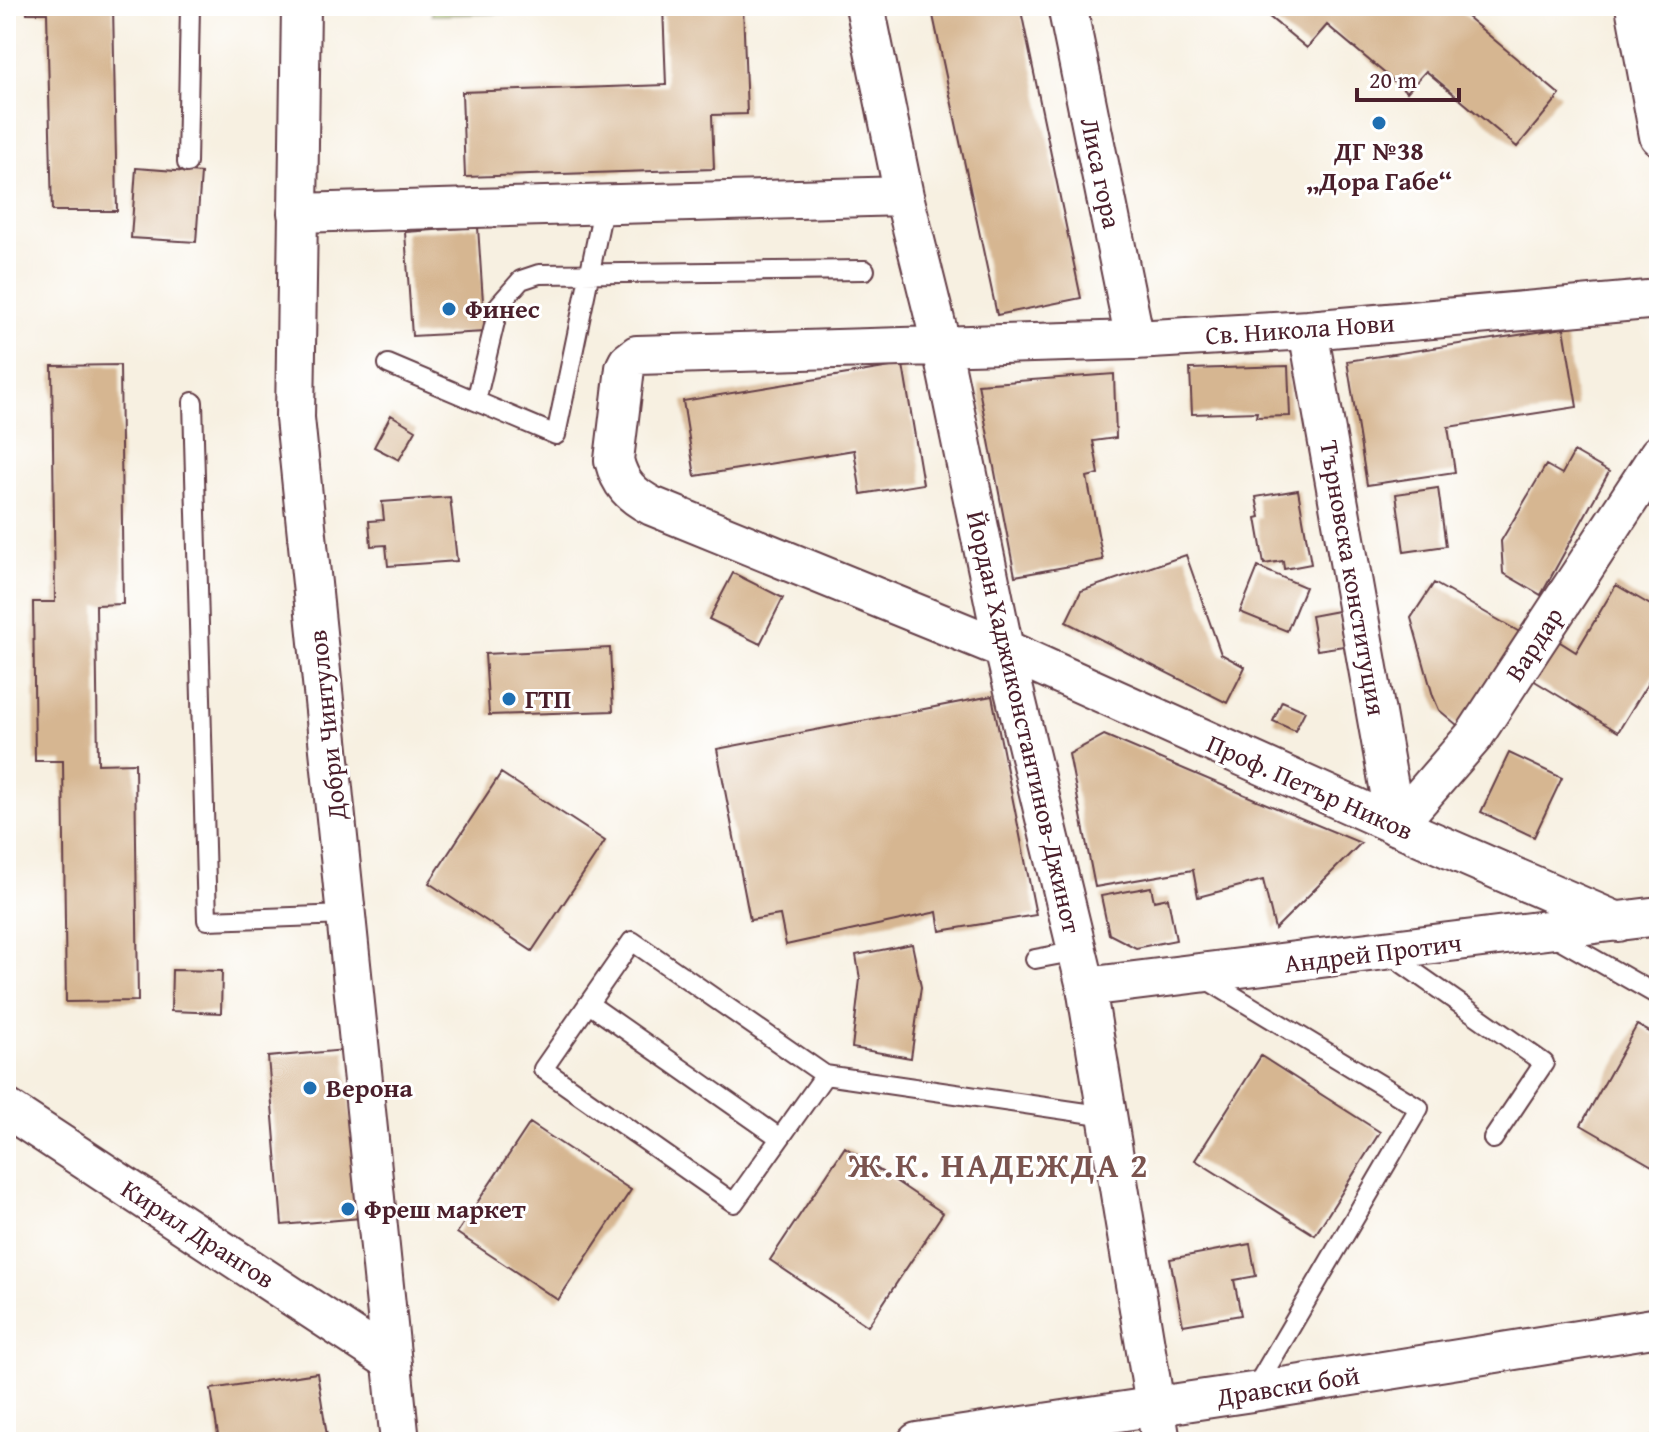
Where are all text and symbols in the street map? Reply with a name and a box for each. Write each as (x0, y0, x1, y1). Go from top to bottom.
scale bar (1357, 52, 1459, 102)
text: 20 m (1369, 62, 1417, 97)
street label: Лиса гора (1071, 114, 1132, 232)
marker: ДГ №38 „Дора Габе“ (1370, 114, 1388, 132)
place label: ДГ №38 „Дора Габе“ (1306, 131, 1452, 200)
place label: Финес (465, 289, 540, 328)
marker: Финес (440, 300, 458, 318)
street label: Св. Никола Нови (1204, 302, 1396, 355)
street label: Търновска конституция (1310, 437, 1397, 719)
street label: Йордан Хаджиконстантинов-Джинот (957, 507, 1092, 938)
street label: Вардар (1495, 599, 1572, 689)
street label: Добри Чинтулов (297, 628, 356, 823)
place label: ГТП (525, 679, 571, 718)
marker: ГТП (500, 690, 518, 708)
street label: Проф. Петър Ников (1201, 724, 1420, 850)
street label: Андрей Протич (1282, 922, 1464, 983)
place label: Верона (326, 1068, 413, 1107)
marker: Верона (301, 1079, 319, 1097)
district label: Ж.К. НАДЕЖДА 2 (847, 1140, 1150, 1189)
street label: Кирил Дрангов (114, 1169, 283, 1298)
place label: Фреш маркет (364, 1189, 526, 1228)
marker: Фреш маркет (339, 1200, 357, 1218)
street label: Дравски бой (1213, 1355, 1362, 1416)

